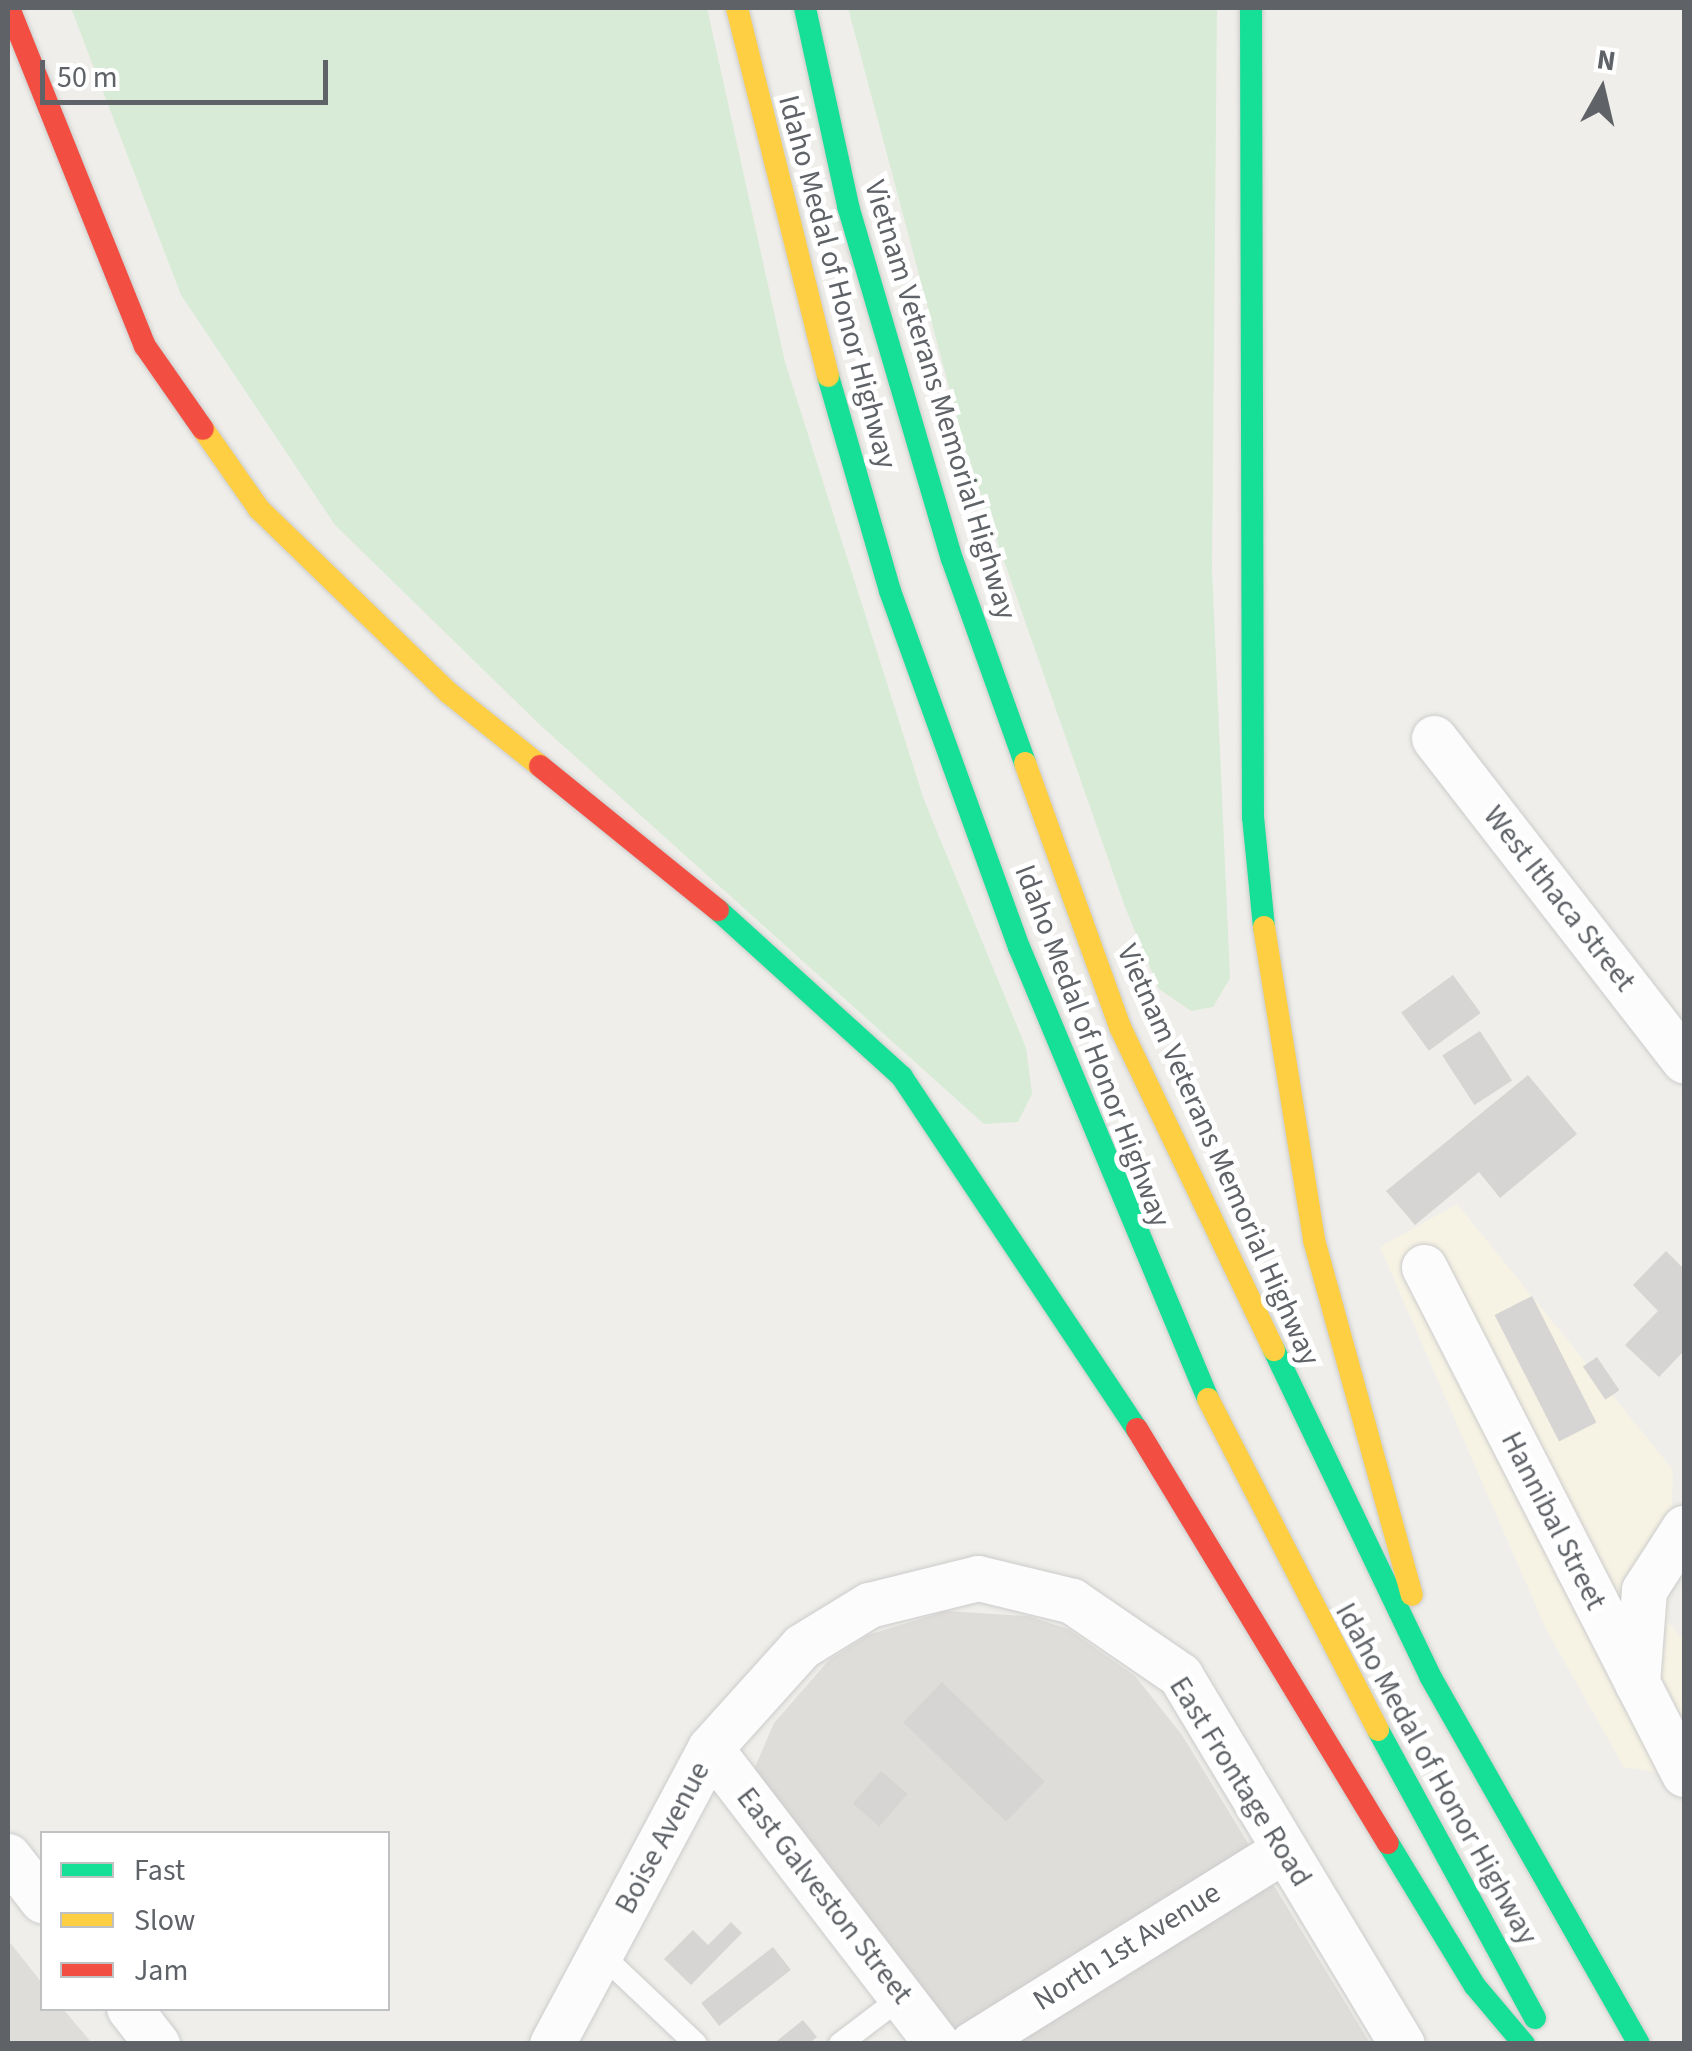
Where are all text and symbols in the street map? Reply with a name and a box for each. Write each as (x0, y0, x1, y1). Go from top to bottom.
text: N (1594, 39, 1618, 81)
scale bar (45, 40, 332, 102)
north arrow (1552, 40, 1652, 140)
text: 50 m (57, 56, 118, 99)
street label: Idaho Medal of Honor Highway (770, 91, 904, 473)
street label: Vietnam Veterans Memorial Highway (856, 176, 1024, 624)
street label: West Ithaca Street (1475, 799, 1643, 999)
street label: Idaho Medal of Honor Highway (1006, 860, 1178, 1232)
street label: Vietnam Veterans Memorial Highway (1109, 939, 1327, 1371)
street label: Hannibal Street (1493, 1426, 1613, 1616)
street label: Idaho Medal of Honor Highway (1327, 1597, 1545, 1951)
street label: East Frontage Road (1161, 1670, 1319, 1894)
street label: Boise Avenue (608, 1756, 718, 1920)
street label: East Galveston Street (728, 1781, 920, 2011)
legend (40, 1831, 390, 2011)
text: Fast (134, 1849, 185, 1892)
street label: North 1st Avenue (1027, 1875, 1227, 2019)
text: Slow (134, 1899, 195, 1942)
text: Jam (134, 1949, 188, 1992)

